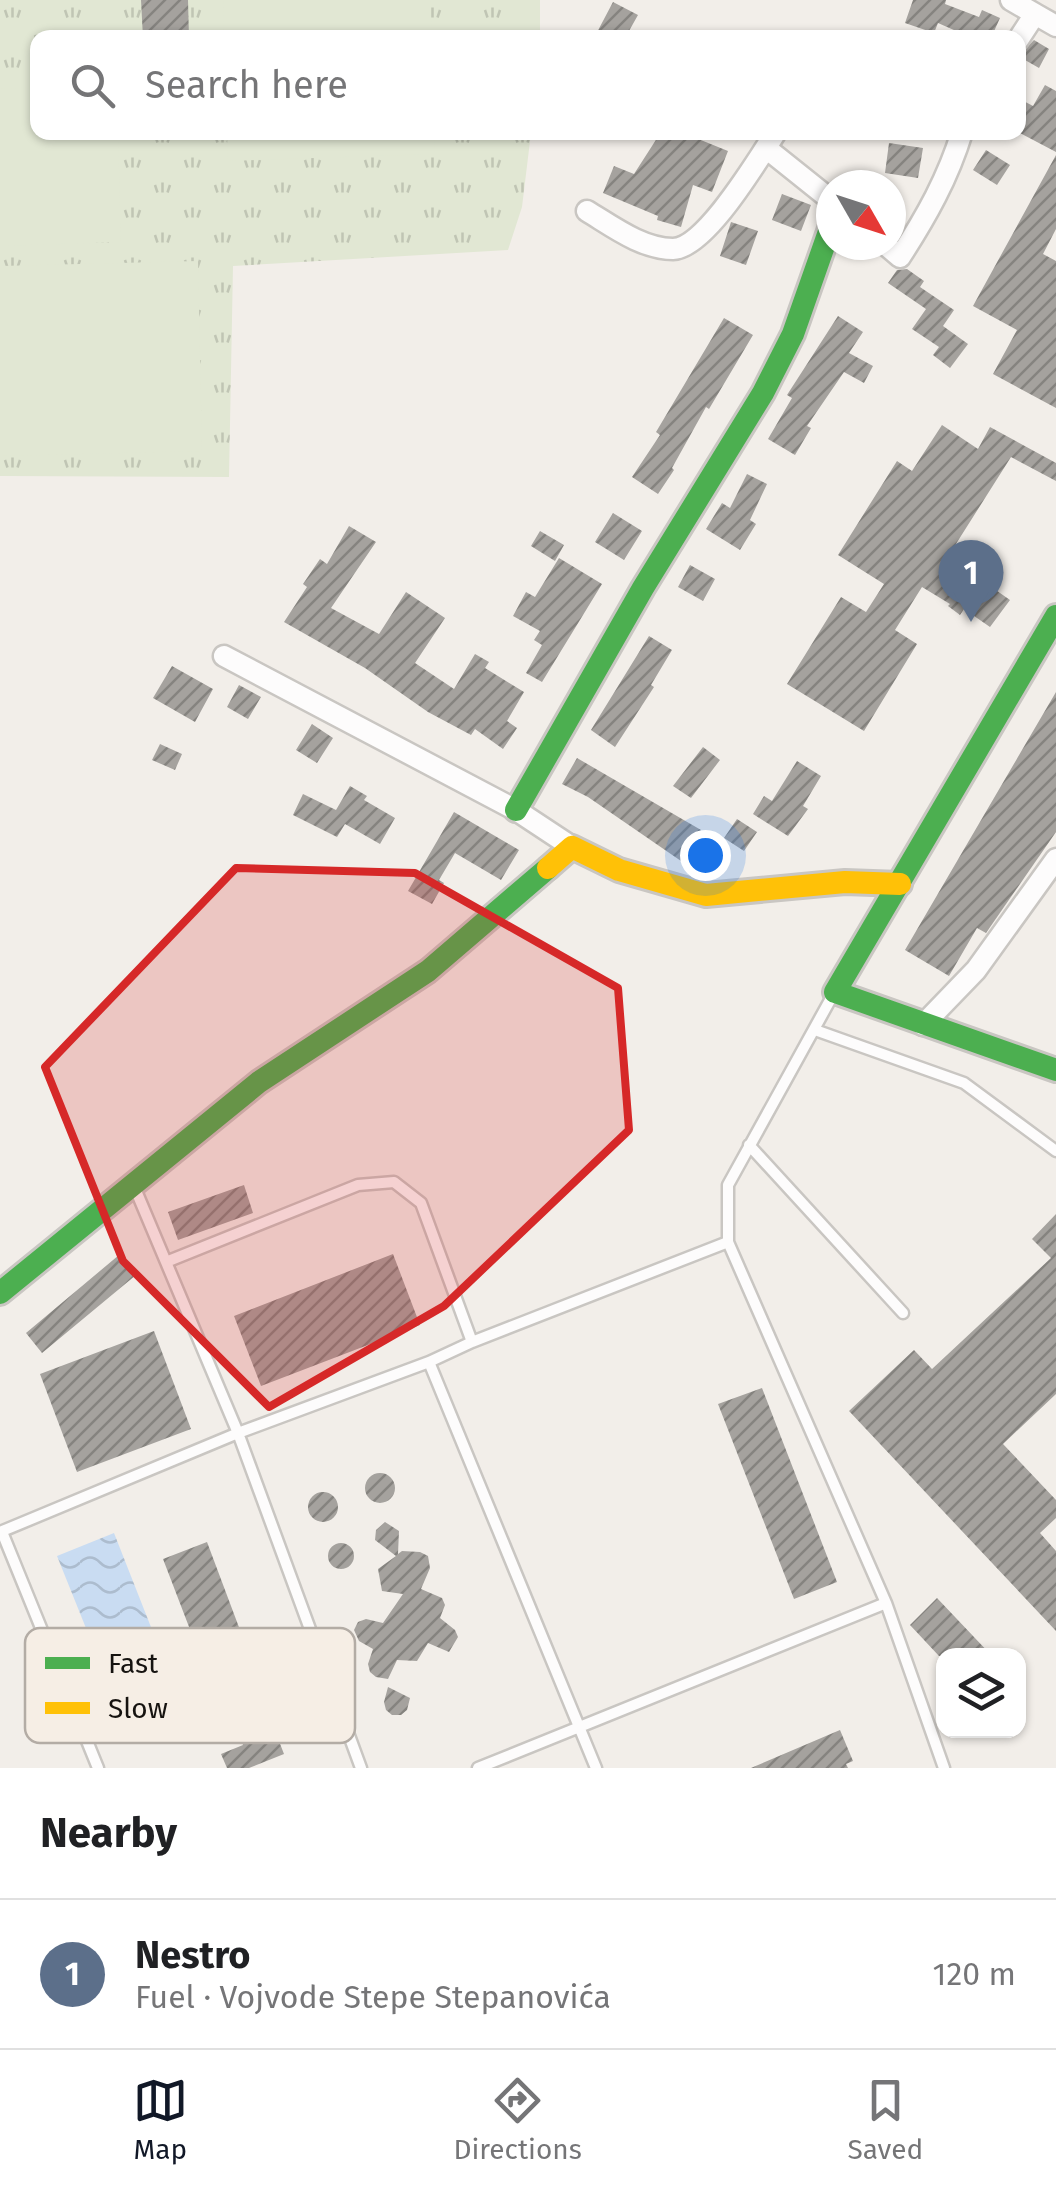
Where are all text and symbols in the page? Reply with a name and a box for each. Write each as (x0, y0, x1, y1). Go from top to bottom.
search box (30, 30, 1026, 140)
icon: search (65, 58, 120, 113)
text: Search here (145, 62, 348, 108)
north arrow (816, 170, 906, 260)
pin: 1 (938, 540, 1004, 622)
your location (680, 830, 731, 881)
legend (25, 1628, 355, 1743)
text: Fast (108, 1647, 159, 1680)
map controls (936, 1648, 1026, 1738)
button: layers (936, 1648, 1026, 1738)
text: Slow (108, 1692, 168, 1725)
text: Nearby (40, 1808, 177, 1858)
text: Nestro (135, 1932, 250, 1978)
text: 1 (65, 1955, 80, 1993)
text: 120 m (933, 1955, 1016, 1993)
text: Fuel · Vojvode Stepe Stepanovića (135, 1978, 611, 2016)
tab: Map (133, 2073, 188, 2166)
tab: Directions (453, 2073, 582, 2166)
tab: Saved (847, 2073, 923, 2166)

